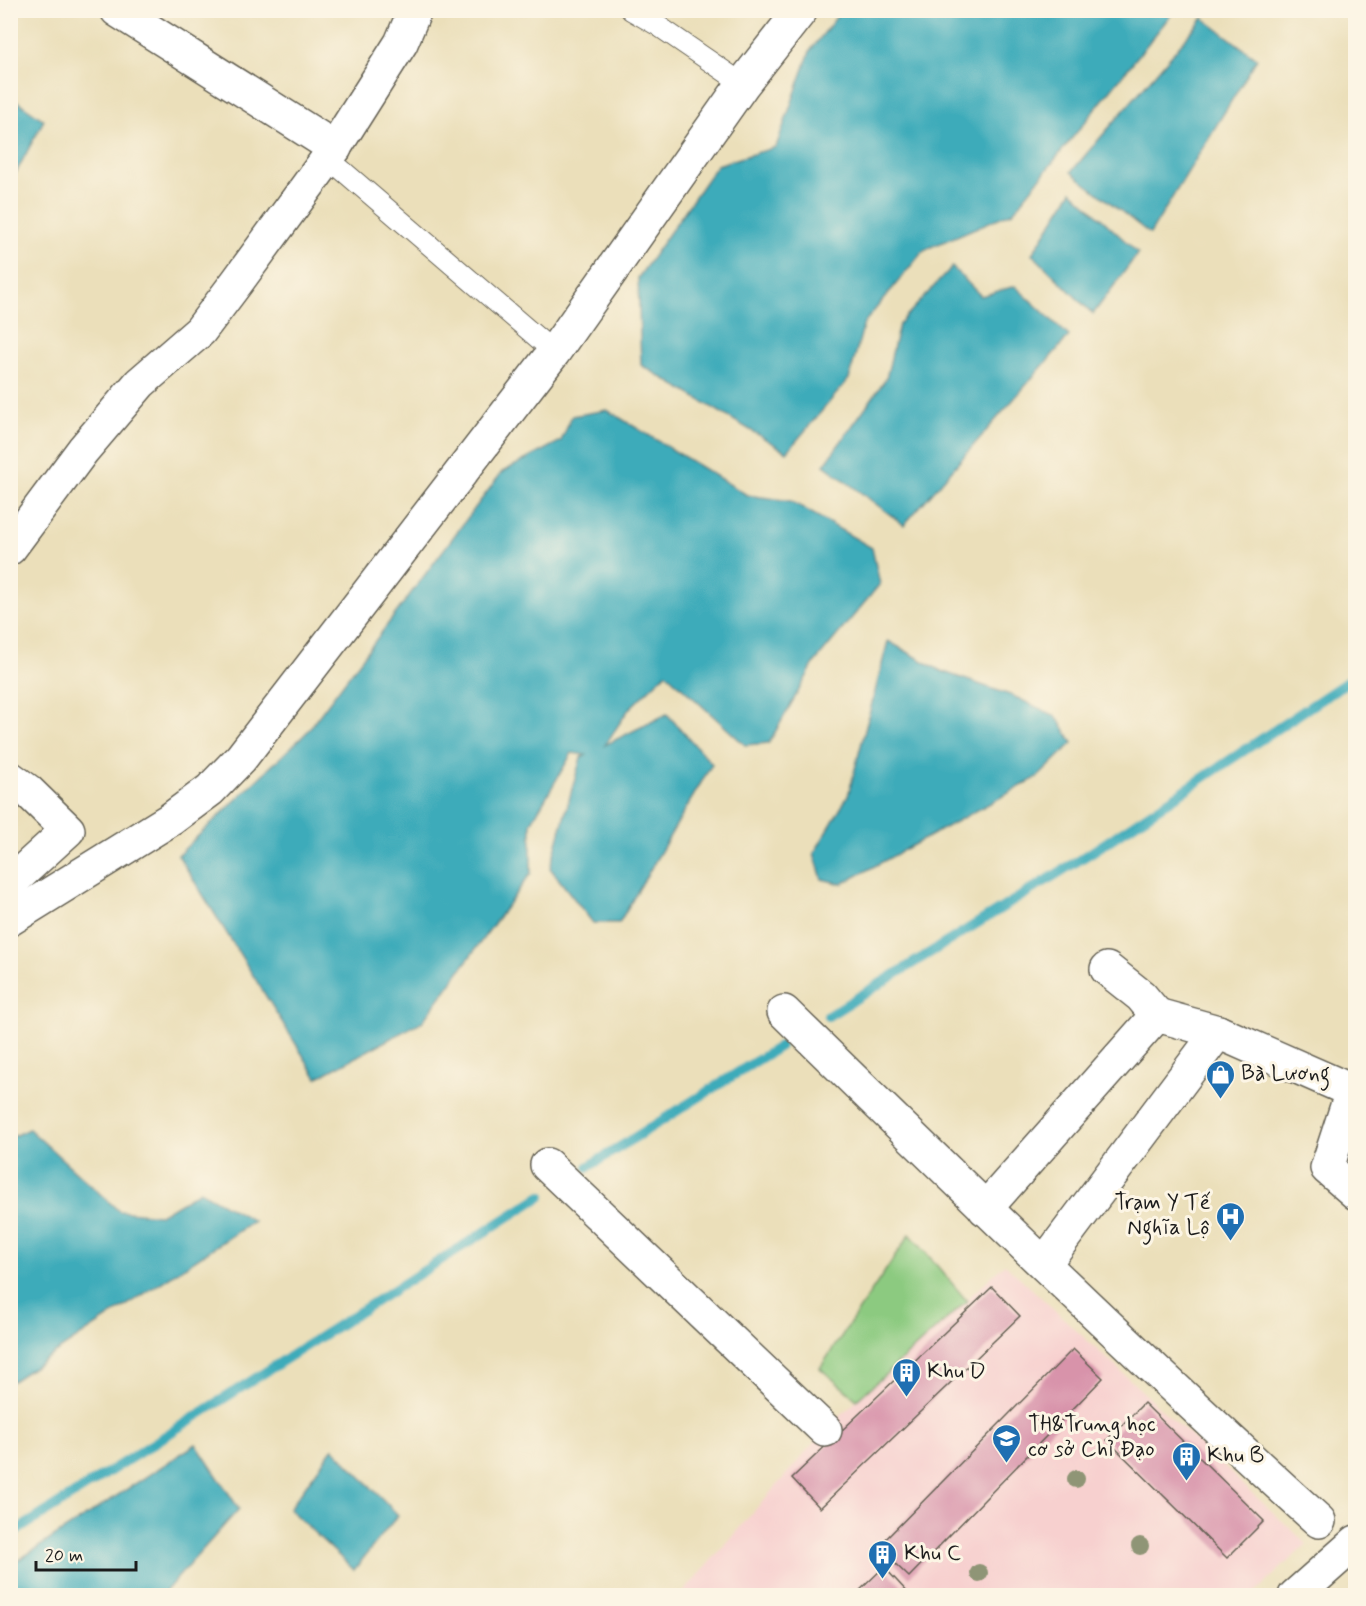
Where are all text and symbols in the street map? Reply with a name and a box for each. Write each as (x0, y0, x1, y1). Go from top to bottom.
shop icon: Bà Lương (1204, 1058, 1236, 1100)
place label: Bà Lương (1241, 1060, 1330, 1091)
place label: Trạm Y Tế Nghĩa Lộ (1115, 1189, 1210, 1245)
hospital icon: Trạm Y Tế Nghĩa Lộ (1215, 1200, 1247, 1242)
building icon: Khu D (890, 1356, 922, 1398)
place label: Khu D (927, 1358, 986, 1386)
place label: TH&Trung học cơ sở Chỉ Đạo (1028, 1411, 1156, 1464)
school or university icon: TH&Trung học cơ sở Chỉ Đạo (991, 1422, 1023, 1464)
building icon: Khu B (1170, 1440, 1202, 1482)
place label: Khu B (1207, 1442, 1264, 1470)
scale bar (36, 1534, 136, 1572)
building icon: Khu C (867, 1538, 899, 1580)
place label: Khu C (904, 1540, 961, 1568)
text: 20 m (45, 1544, 83, 1568)

